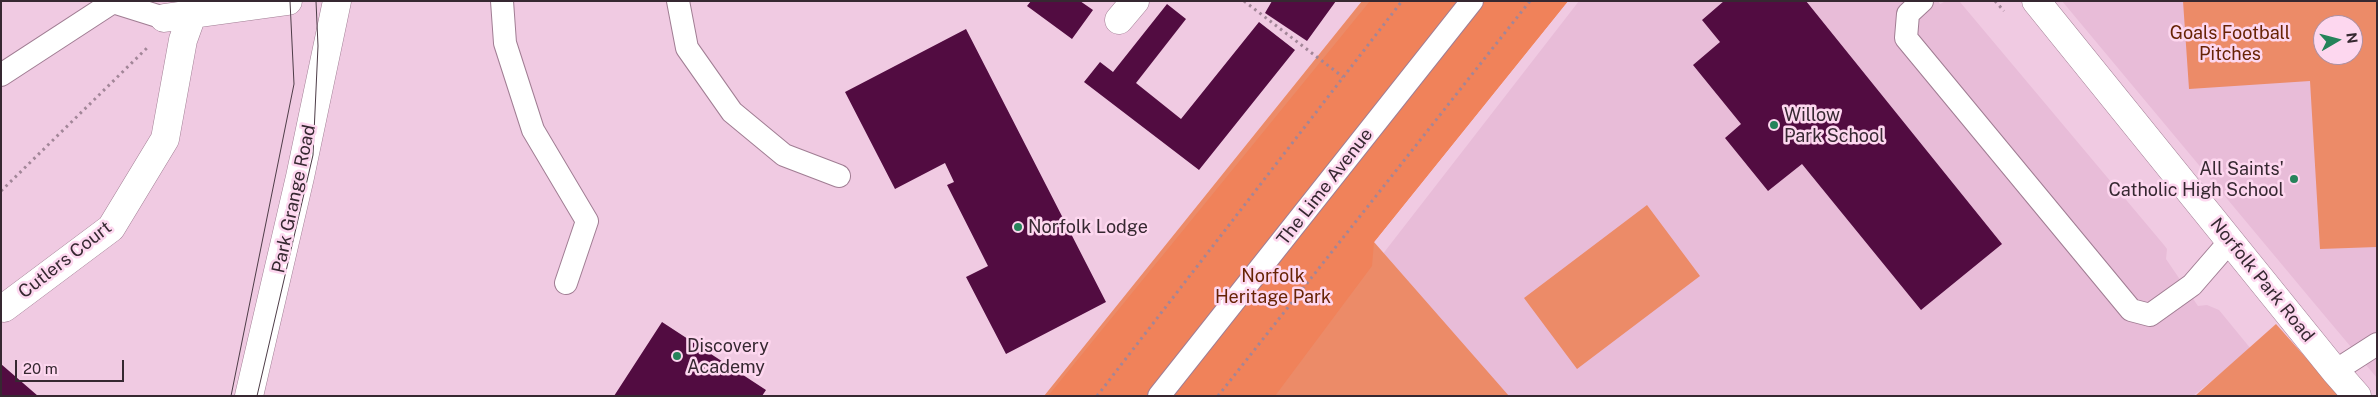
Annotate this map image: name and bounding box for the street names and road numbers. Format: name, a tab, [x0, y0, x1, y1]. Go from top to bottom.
street label: Park Grange Road	[268, 123, 320, 275]
street label: The Lime Avenue	[1273, 124, 1377, 250]
street label: Norfolk Park Road	[2205, 214, 2319, 346]
street label: Cutlers Court	[14, 217, 116, 303]

